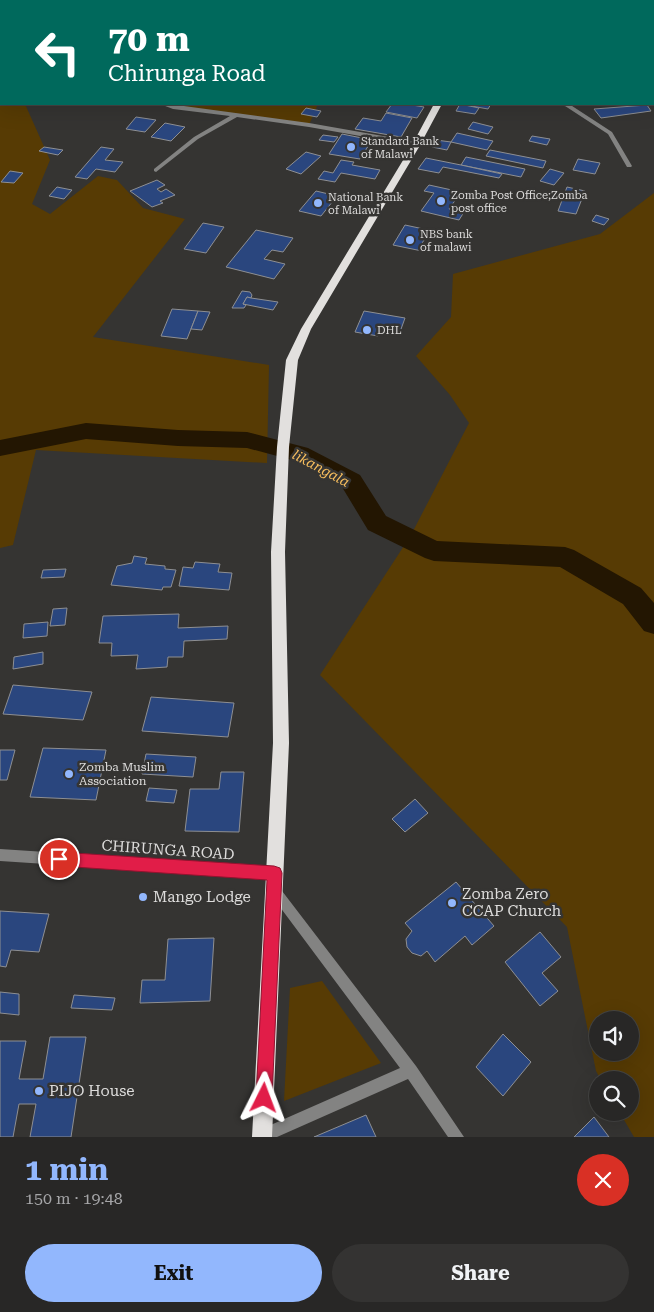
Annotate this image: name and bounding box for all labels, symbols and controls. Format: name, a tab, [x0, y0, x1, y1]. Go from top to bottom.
text: 70 m	[108, 19, 190, 60]
icon: left	[25, 20, 90, 85]
text: Chirunga Road	[108, 61, 266, 86]
place label: Standard Bank of Malawi	[361, 135, 439, 161]
marker: Standard Bank of Malawi	[345, 141, 357, 153]
place label: Zomba Post Office;Zomba post office	[451, 189, 588, 215]
place label: National Bank of Malawi	[328, 191, 403, 217]
marker: Zomba Post Office;Zomba post office	[435, 195, 447, 207]
marker: National Bank of Malawi	[312, 197, 324, 209]
place label: NBS bank of malawi	[420, 228, 473, 254]
marker: NBS bank of malawi	[404, 234, 416, 246]
marker: DHL	[361, 324, 373, 336]
place label: DHL	[377, 324, 402, 337]
water label: likangala	[290, 446, 352, 490]
place label: Zomba Muslim Association	[79, 760, 165, 788]
marker: Zomba Muslim Association	[63, 768, 75, 780]
street label: CHIRUNGA ROAD	[101, 836, 235, 864]
pin	[38, 838, 80, 880]
icon: arrive	[45, 845, 73, 873]
place label: Zomba Zero CCAP Church	[462, 885, 562, 920]
place label: Mango Lodge	[153, 888, 251, 906]
marker: Mango Lodge	[137, 891, 149, 903]
marker: Zomba Zero CCAP Church	[446, 897, 458, 909]
map controls	[589, 1011, 639, 1121]
button: sound	[589, 1011, 639, 1061]
position arrow	[237, 1071, 289, 1123]
button: search	[589, 1071, 639, 1121]
place label: PIJO House	[49, 1082, 134, 1100]
marker: PIJO House	[33, 1085, 45, 1097]
text: 1 min	[25, 1152, 108, 1187]
button: close	[577, 1154, 629, 1206]
text: 150 m · 19:48	[25, 1189, 123, 1208]
button: Exit	[25, 1244, 322, 1302]
button: Share	[332, 1244, 629, 1302]

